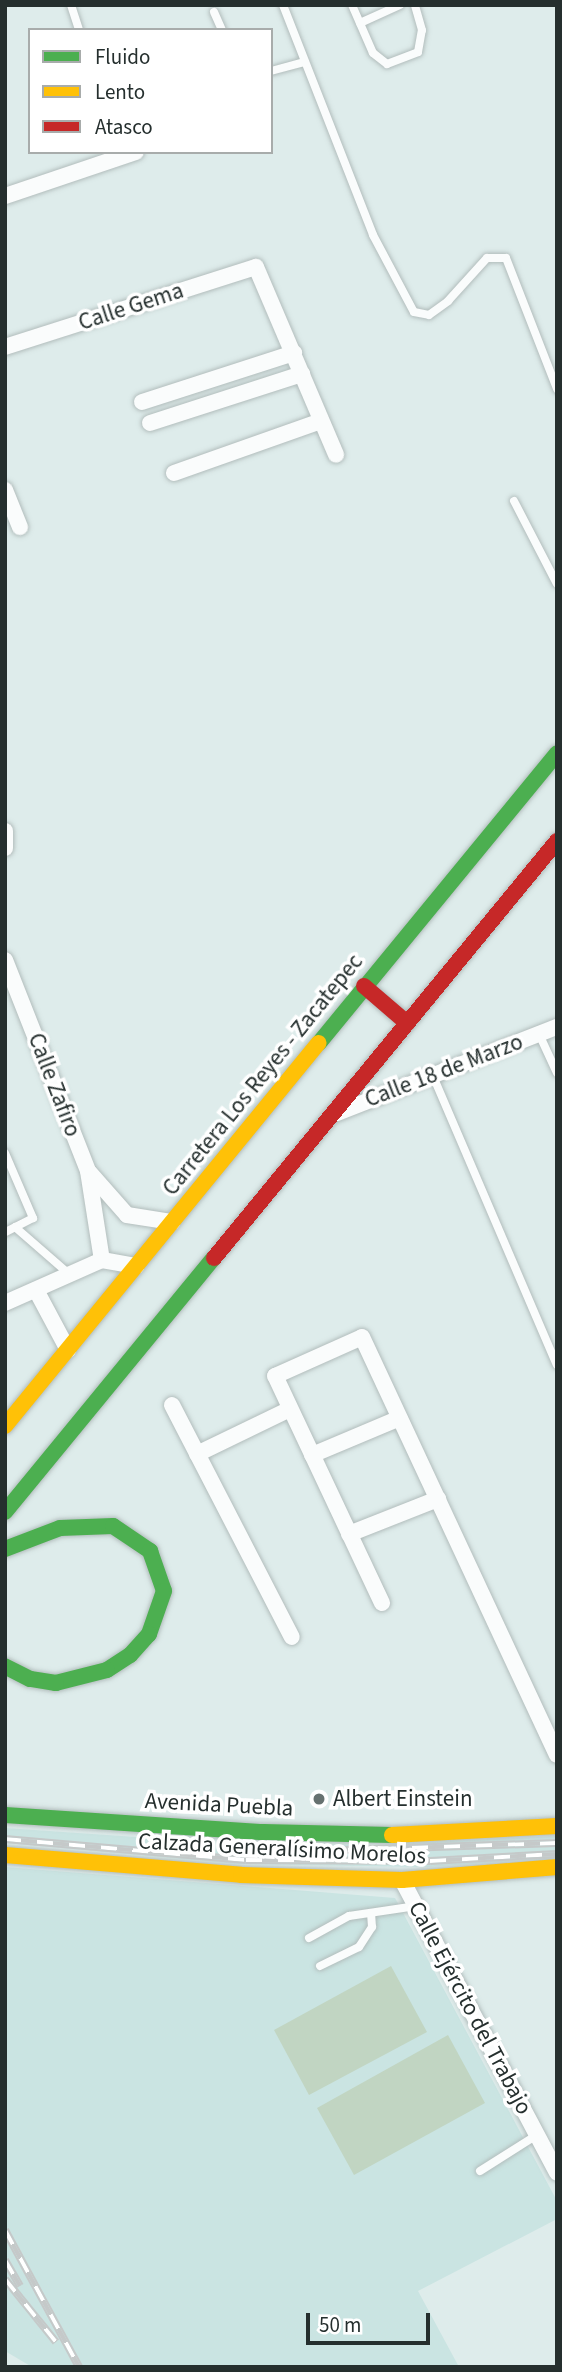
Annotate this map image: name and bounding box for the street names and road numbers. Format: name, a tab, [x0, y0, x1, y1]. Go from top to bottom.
street label: Calle Gema	[75, 277, 187, 337]
street label: Carretera Los Reyes - Zacatepec	[157, 949, 369, 1201]
street label: Calle 18 de Marzo	[361, 1028, 527, 1114]
street label: Calle Zafiro	[22, 1029, 86, 1141]
street label: Avenida Puebla	[144, 1787, 294, 1823]
street label: Calzada Generalísimo Morelos	[137, 1828, 427, 1870]
street label: Calle Ejército del Trabajo	[402, 1897, 538, 2119]

